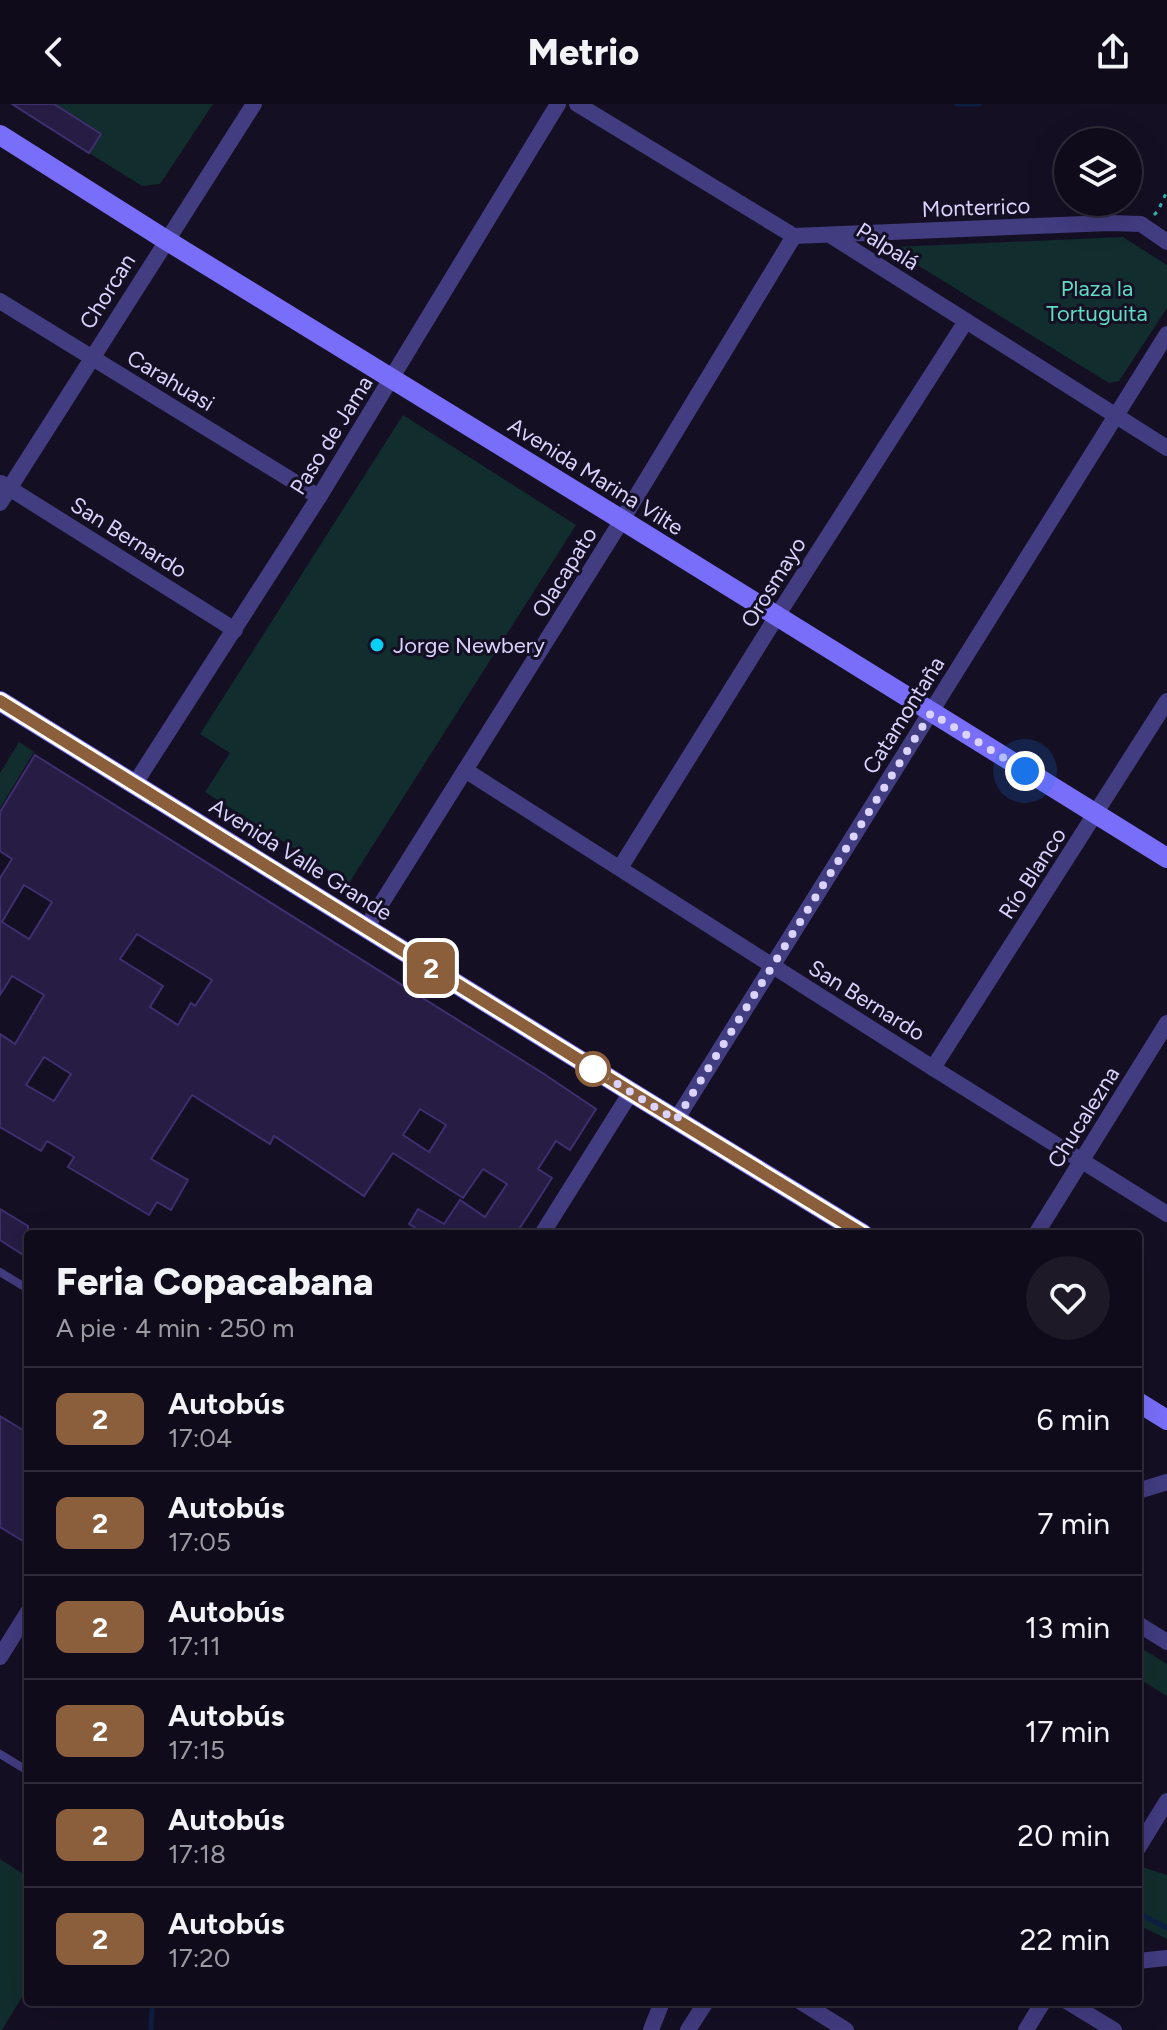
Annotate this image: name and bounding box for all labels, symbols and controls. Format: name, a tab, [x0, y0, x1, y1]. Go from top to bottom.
icon: back	[32, 30, 76, 74]
icon: share	[1091, 30, 1135, 74]
text: Metrio	[528, 31, 639, 74]
map controls	[1054, 128, 1142, 216]
button: layers	[1054, 128, 1142, 216]
street label: Monterrico	[921, 192, 1031, 223]
street label: Palpalá	[851, 217, 924, 276]
street label: Chorcan	[74, 249, 141, 334]
park label: Plaza la Tortuguita	[1046, 275, 1148, 327]
street label: Carahuasi	[122, 344, 219, 417]
street label: Paso de Jama	[284, 371, 379, 500]
street label: Avenida Marina Vilte	[503, 412, 688, 541]
street label: San Bernardo	[66, 491, 192, 584]
street label: Olacapato	[526, 522, 603, 622]
street label: Orosmayo	[735, 532, 812, 632]
place label: Jorge Newbery	[393, 632, 545, 659]
marker: Jorge Newbery	[368, 636, 386, 654]
street label: Catamontaña	[857, 652, 950, 779]
your location	[1005, 751, 1045, 791]
street label: Avenida Valle Grande	[205, 792, 397, 927]
street label: Río Blanco	[993, 823, 1072, 924]
line badge: 2	[405, 942, 457, 994]
text: 2	[423, 951, 439, 985]
street label: San Bernardo	[804, 954, 930, 1047]
unlabelled marker	[576, 1052, 610, 1086]
street label: Chucalezna	[1042, 1061, 1125, 1173]
button: heart	[1026, 1256, 1110, 1340]
text: Feria Copacabana	[56, 1259, 373, 1305]
text: A pie · 4 min · 250 m	[56, 1312, 294, 1344]
text: Autobús	[168, 1385, 285, 1422]
text: 6 min	[1036, 1401, 1110, 1438]
text: 2	[92, 1402, 108, 1436]
text: 17:04	[168, 1422, 232, 1454]
text: Autobús	[168, 1489, 285, 1526]
text: 7 min	[1037, 1505, 1110, 1542]
text: 2	[92, 1506, 108, 1540]
text: 17:05	[168, 1526, 231, 1558]
text: Autobús	[168, 1593, 285, 1630]
text: 13 min	[1025, 1609, 1110, 1646]
text: 2	[92, 1610, 108, 1644]
text: 17:11	[168, 1630, 221, 1662]
text: Autobús	[168, 1697, 285, 1734]
text: 17 min	[1025, 1713, 1110, 1750]
text: 2	[92, 1714, 108, 1748]
text: 17:15	[168, 1734, 225, 1766]
text: Autobús	[168, 1801, 285, 1838]
text: 20 min	[1017, 1817, 1110, 1854]
text: 2	[92, 1818, 108, 1852]
text: 17:18	[168, 1838, 226, 1870]
text: Autobús	[168, 1905, 285, 1942]
text: 22 min	[1020, 1921, 1110, 1958]
text: 2	[92, 1922, 108, 1956]
text: 17:20	[168, 1942, 230, 1974]

